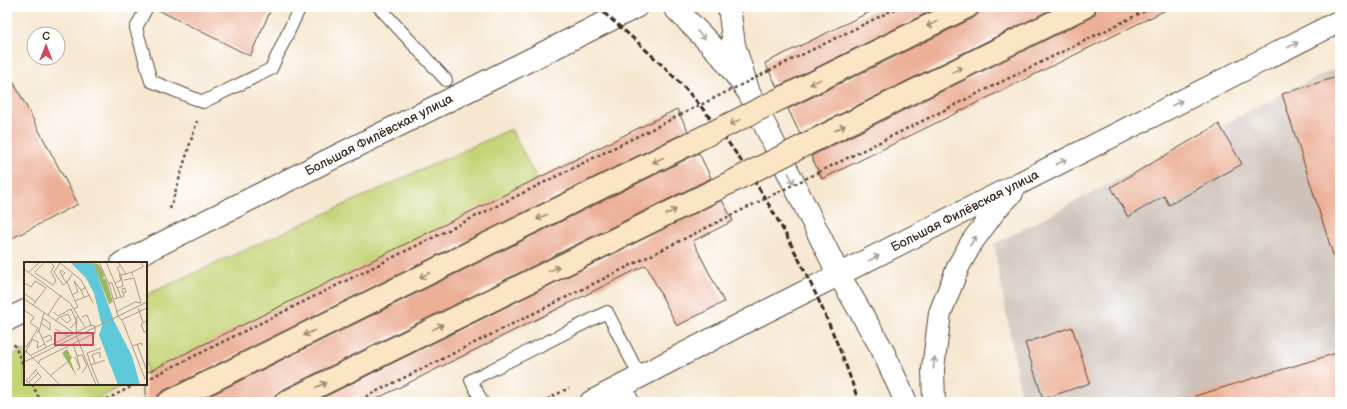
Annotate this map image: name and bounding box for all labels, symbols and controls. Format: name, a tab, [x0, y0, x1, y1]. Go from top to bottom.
one-way arrow	[926, 21, 938, 28]
north arrow	[26, 26, 66, 66]
text: С	[42, 30, 50, 43]
one-way arrow	[696, 30, 706, 40]
one-way arrow	[1287, 40, 1299, 48]
one-way arrow	[951, 66, 963, 73]
one-way arrow	[810, 79, 822, 86]
street label: Большая Филёвская улица	[302, 90, 456, 179]
one-way arrow	[1171, 99, 1183, 107]
one-way arrow	[729, 119, 741, 126]
one-way arrow	[834, 124, 846, 131]
one-way arrow	[653, 157, 665, 164]
one-way arrow	[1055, 158, 1067, 165]
street label: Большая Филёвская улица	[888, 166, 1042, 255]
one-way arrow	[788, 172, 795, 184]
one-way arrow	[664, 208, 676, 215]
one-way arrow	[536, 214, 548, 221]
one-way arrow	[969, 235, 977, 246]
one-way arrow	[868, 253, 880, 261]
inset map	[24, 262, 147, 385]
one-way arrow	[548, 265, 560, 273]
one-way arrow	[420, 272, 432, 279]
one-way arrow	[431, 323, 443, 330]
one-way arrow	[303, 330, 315, 337]
one-way arrow	[931, 357, 938, 370]
one-way arrow	[315, 381, 327, 388]

